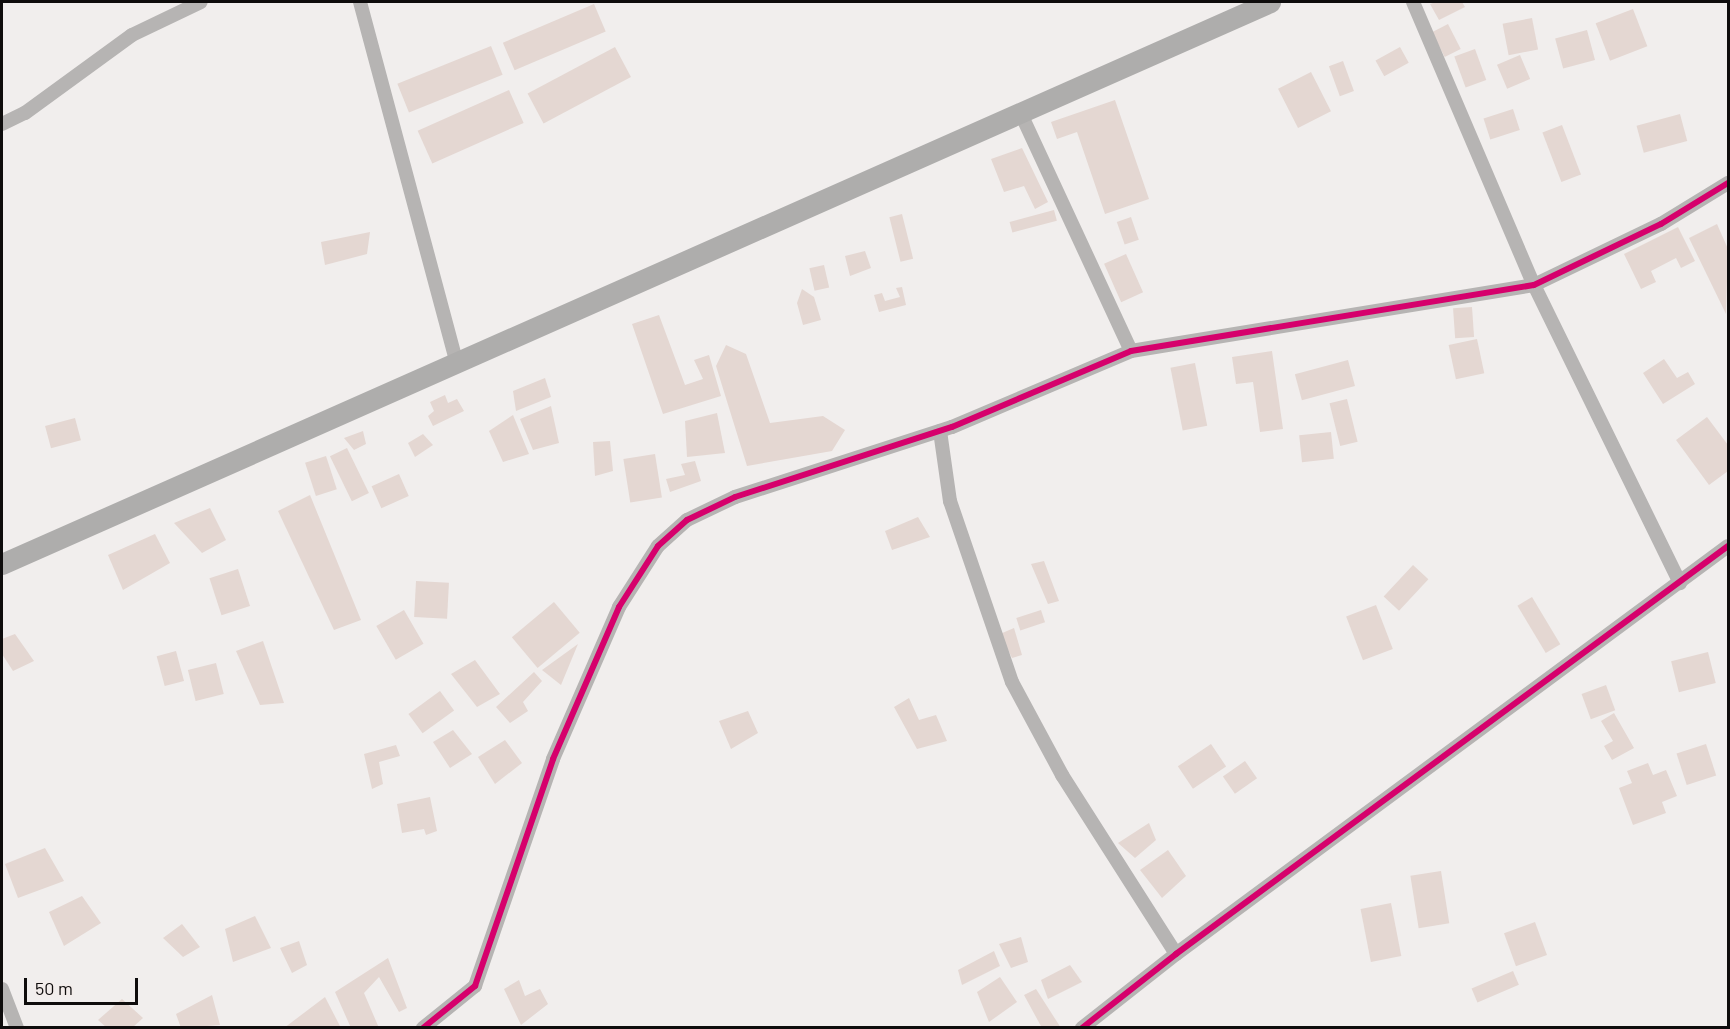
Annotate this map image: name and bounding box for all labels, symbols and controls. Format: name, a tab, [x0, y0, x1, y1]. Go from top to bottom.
scale bar	[27, 966, 141, 1004]
text: 50 m	[35, 977, 73, 999]

